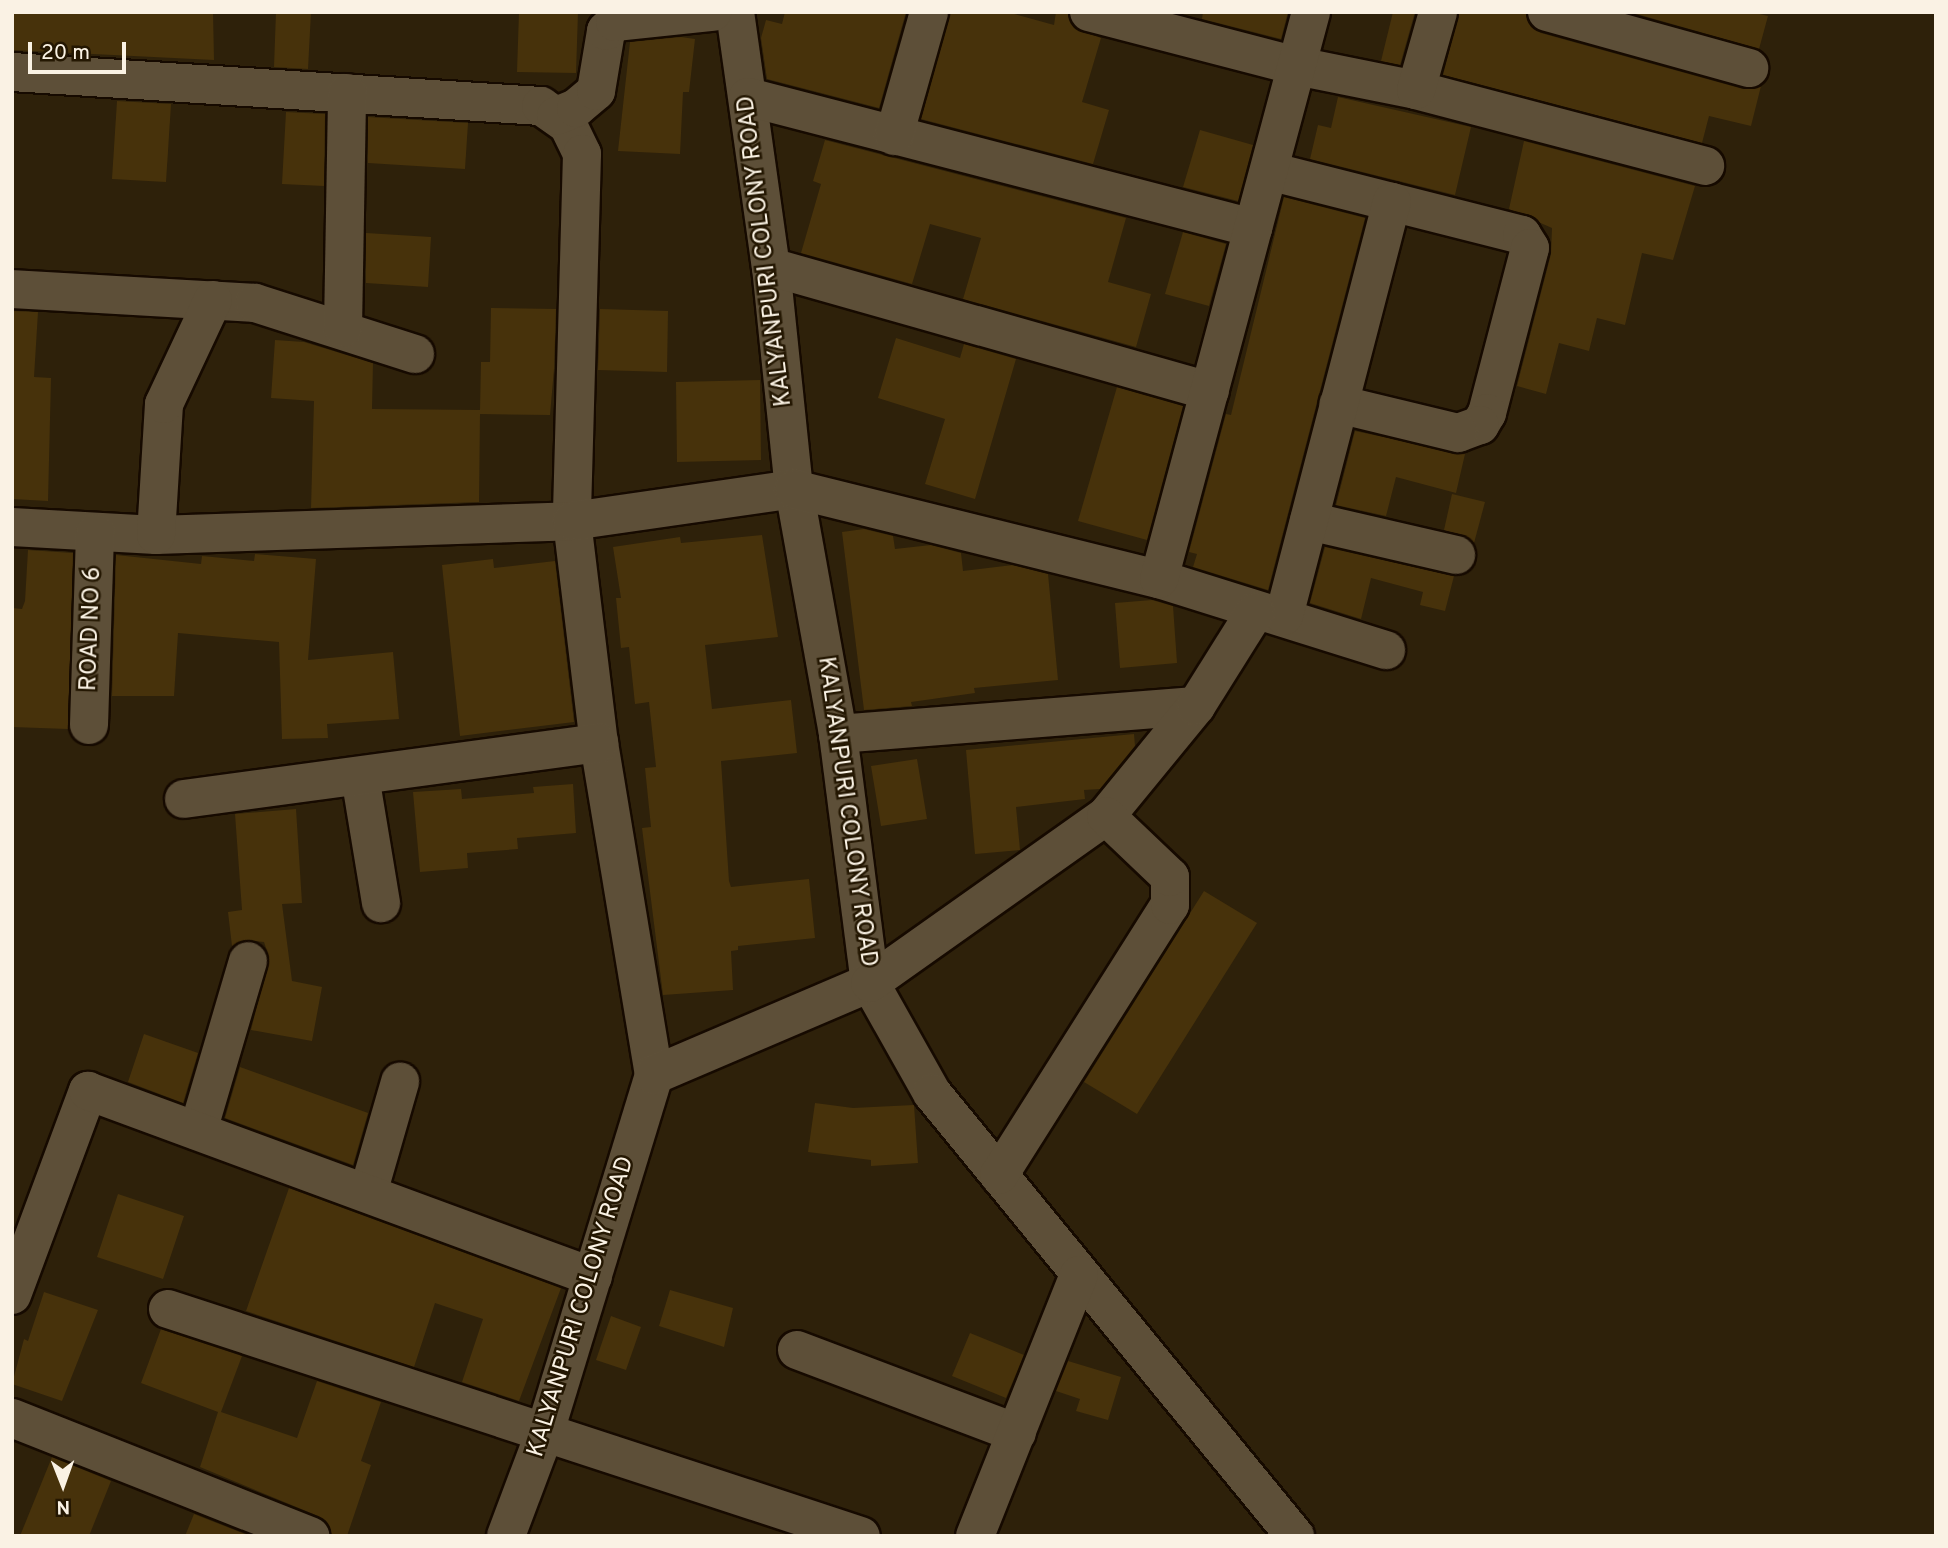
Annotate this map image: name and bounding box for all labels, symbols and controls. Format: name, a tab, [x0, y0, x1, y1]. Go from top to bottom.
scale bar	[32, 28, 130, 72]
text: 20 m	[41, 40, 90, 67]
street label: KALYANPURI COLONY ROAD	[733, 93, 799, 409]
street label: ROAD NO 6	[75, 566, 109, 692]
street label: KALYANPURI COLONY ROAD	[810, 655, 882, 969]
street label: KALYANPURI COLONY ROAD	[522, 1153, 642, 1461]
north arrow	[28, 1450, 98, 1520]
text: N	[56, 1494, 70, 1518]

